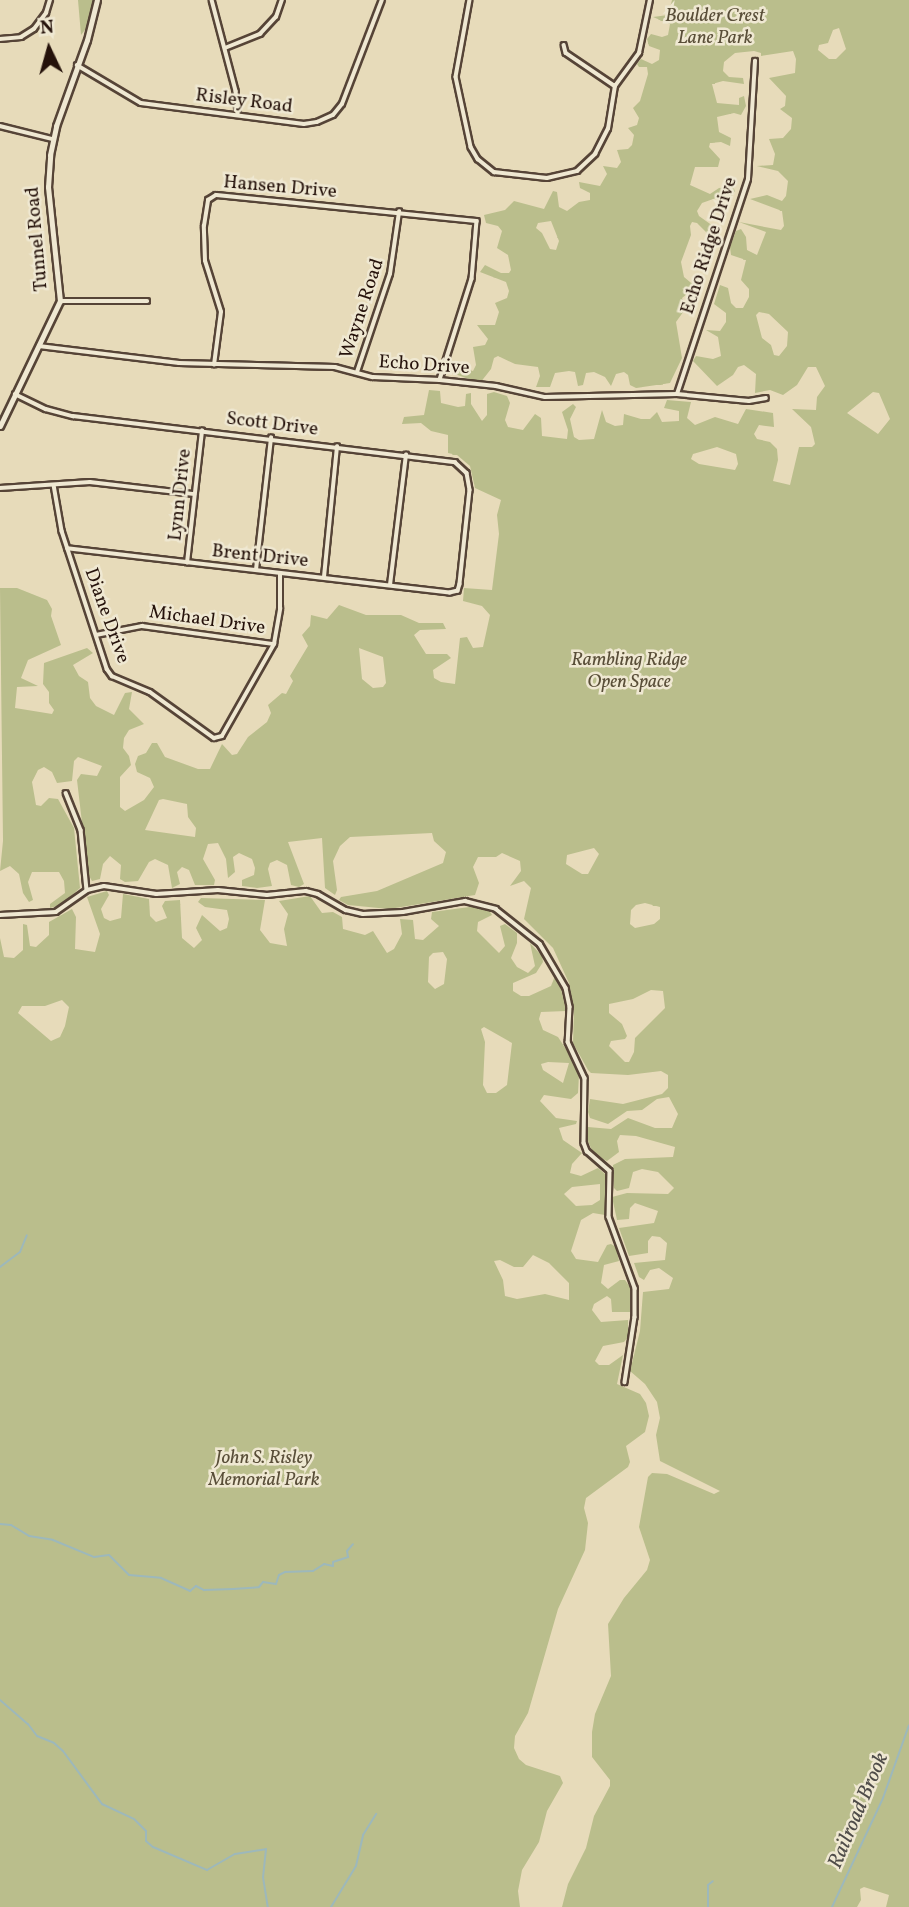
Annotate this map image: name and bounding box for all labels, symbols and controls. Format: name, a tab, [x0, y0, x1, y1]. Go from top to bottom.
park label: Boulder Crest Lane Park	[665, 6, 765, 50]
north arrow	[14, 14, 84, 84]
text: N	[39, 15, 55, 42]
street label: Risley Road	[194, 85, 294, 119]
street label: Hansen Drive	[222, 172, 338, 204]
street label: Echo Ridge Drive	[677, 174, 743, 318]
street label: Tunnel Road	[22, 186, 54, 292]
street label: Wayne Road	[336, 256, 390, 362]
street label: Echo Drive	[378, 351, 470, 381]
street label: Scott Drive	[225, 408, 319, 442]
street label: Lynn Drive	[165, 448, 197, 542]
street label: Brent Drive	[211, 541, 309, 573]
street label: Diane Drive	[78, 565, 134, 667]
street label: Michael Drive	[147, 602, 267, 640]
park label: Rambling Ridge Open Space	[571, 650, 687, 694]
park label: John S. Risley Memorial Park	[208, 1448, 320, 1492]
water label: Railroad Brook	[823, 1749, 895, 1873]

